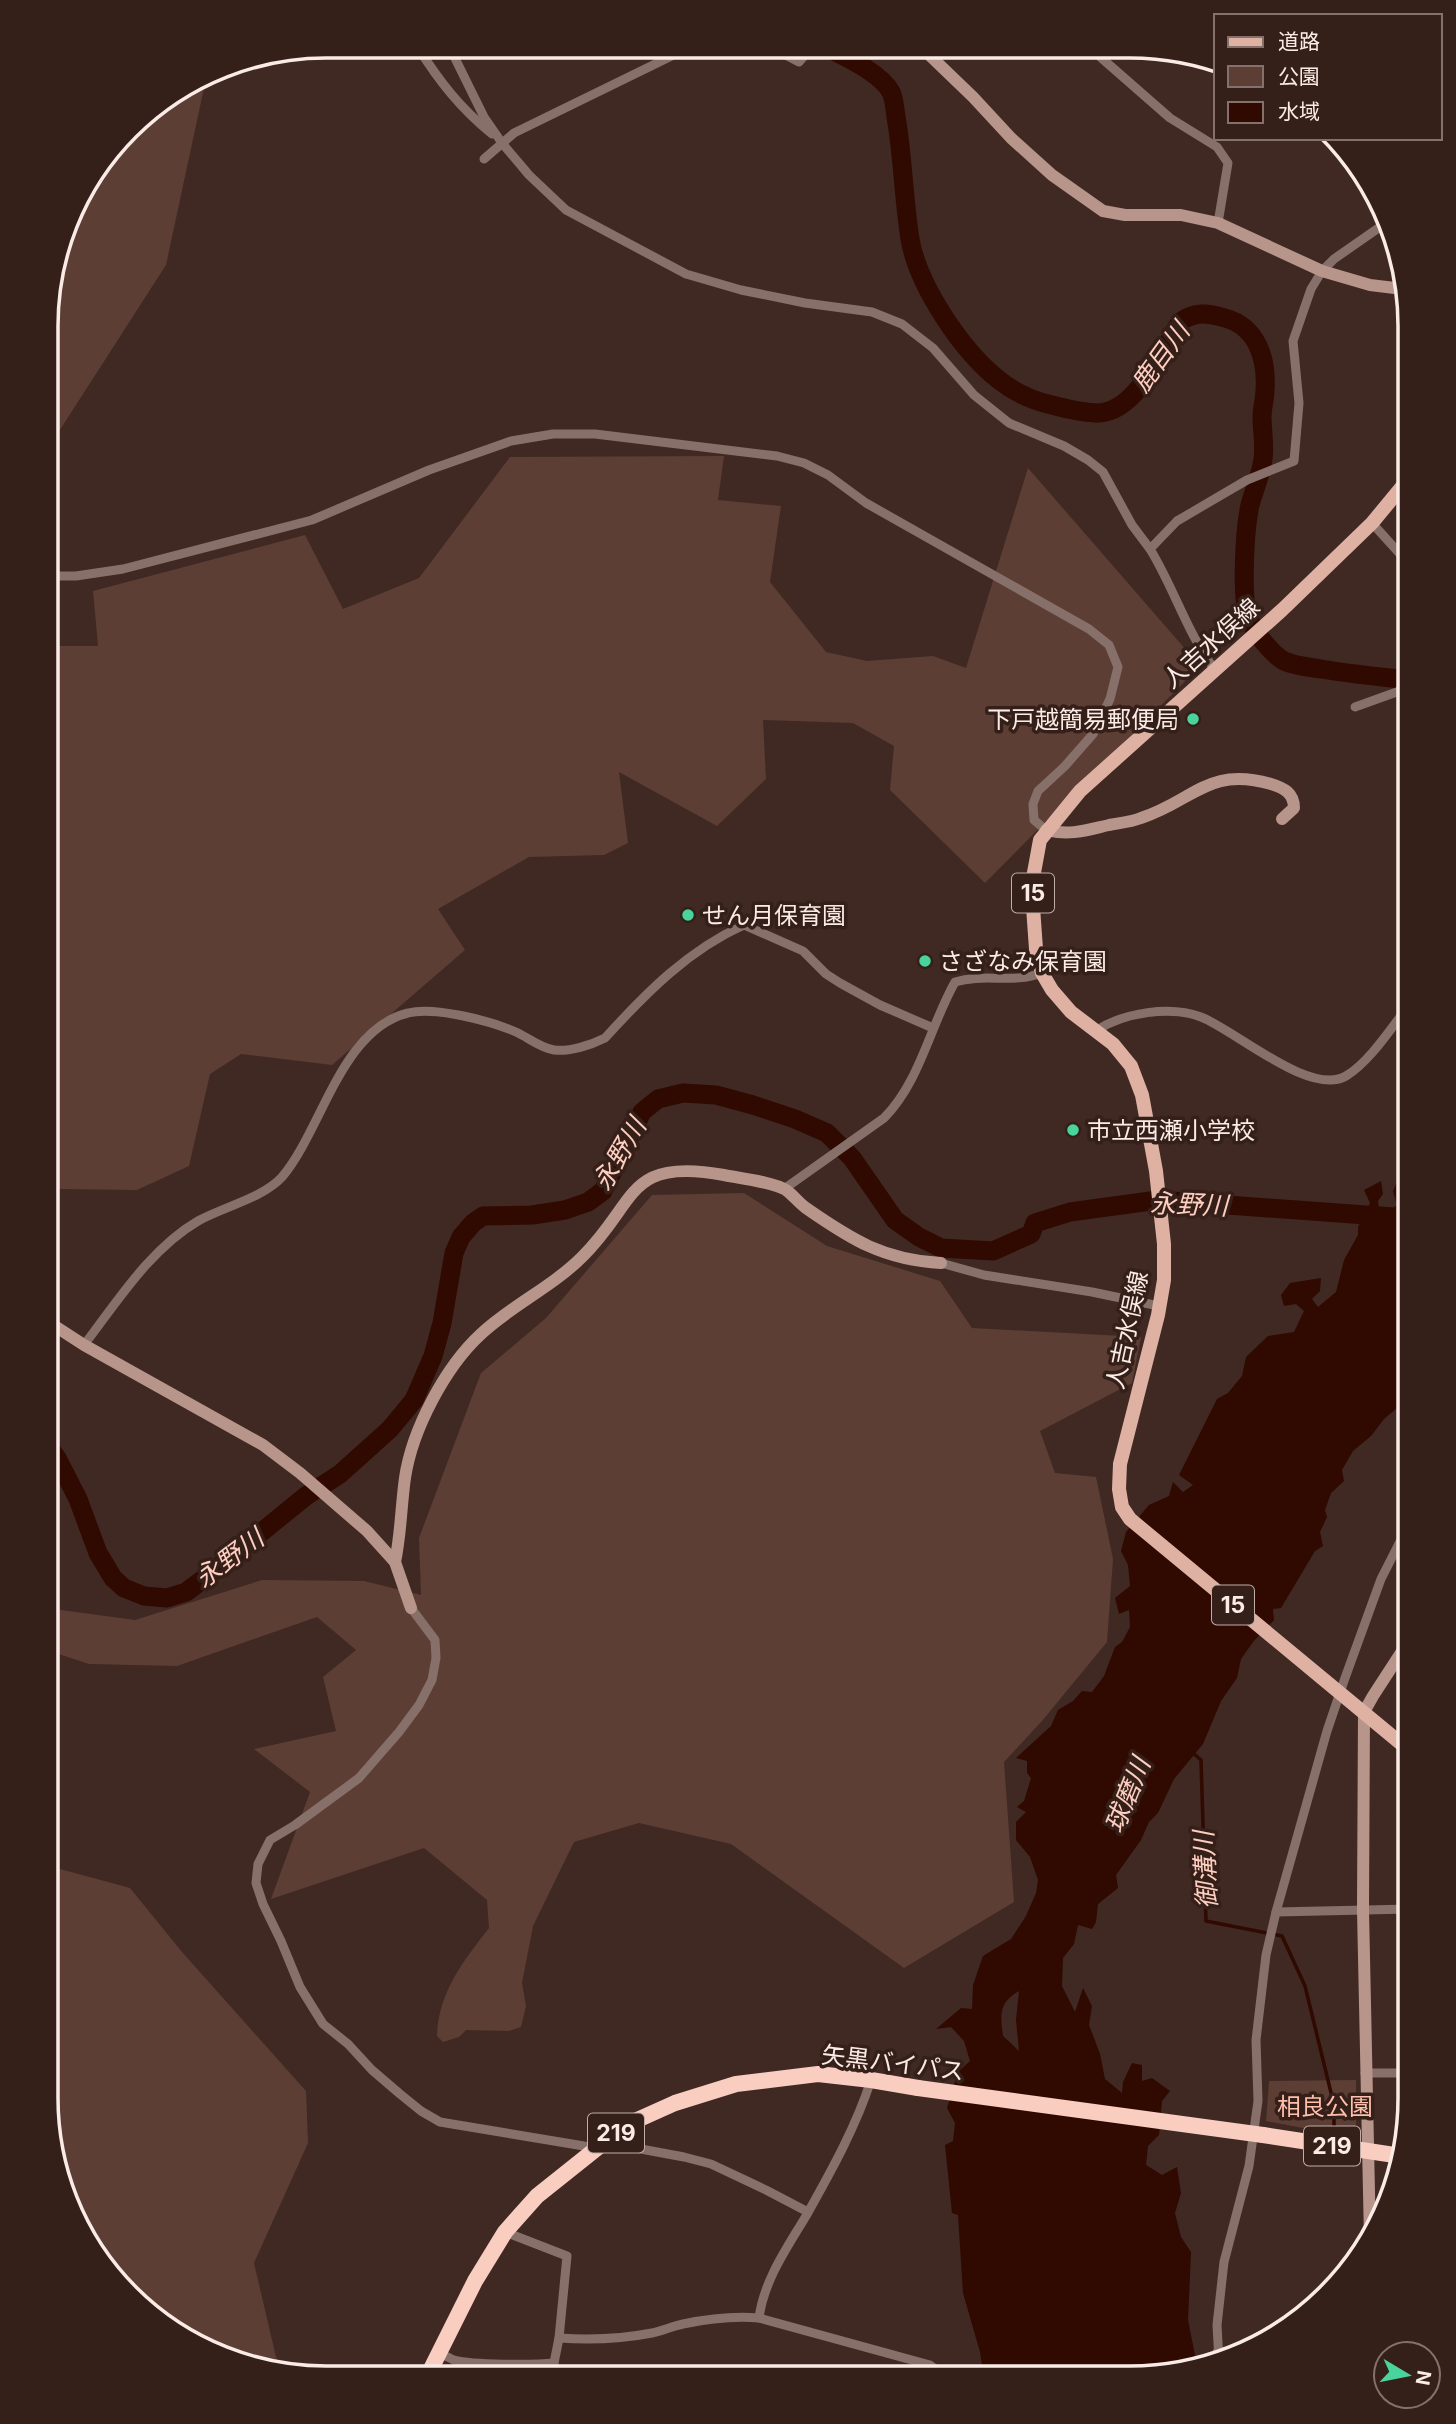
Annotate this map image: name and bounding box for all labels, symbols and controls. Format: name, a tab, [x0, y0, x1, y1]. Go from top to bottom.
legend	[1214, 14, 1442, 140]
text: 道路	[1278, 29, 1320, 54]
text: 公園	[1278, 64, 1320, 89]
text: 水域	[1278, 99, 1320, 124]
water label: 鹿目川	[1125, 314, 1197, 398]
street label: 人吉水俣線	[1157, 592, 1265, 694]
place label: 下戸越簡易郵便局	[987, 705, 1179, 734]
marker: 下戸越簡易郵便局	[1185, 711, 1201, 727]
road number: 15	[1012, 874, 1054, 912]
place label: せん月保育園	[702, 901, 846, 930]
marker: せん月保育園	[680, 907, 696, 923]
place label: さざなみ保育園	[939, 947, 1107, 976]
marker: さざなみ保育園	[917, 953, 933, 969]
water label: 永野川	[586, 1110, 653, 1196]
place label: 市立西瀬小学校	[1087, 1116, 1255, 1145]
marker: 市立西瀬小学校	[1065, 1122, 1081, 1138]
water label: 永野川	[1149, 1187, 1232, 1221]
street label: 人吉水俣線	[1100, 1268, 1154, 1392]
water label: 永野川	[189, 1520, 272, 1594]
road number: 15	[1212, 1586, 1254, 1624]
water label: 球磨川	[1098, 1750, 1157, 1837]
water label: 御溝川	[1187, 1827, 1223, 1910]
street label: 矢黒バイパス	[820, 2040, 966, 2086]
park label: 相良公園	[1277, 2092, 1373, 2121]
road number: 219	[588, 2114, 644, 2152]
road number: 219	[1304, 2126, 1360, 2166]
north arrow	[1372, 2340, 1442, 2410]
text: N	[1411, 2369, 1436, 2387]

